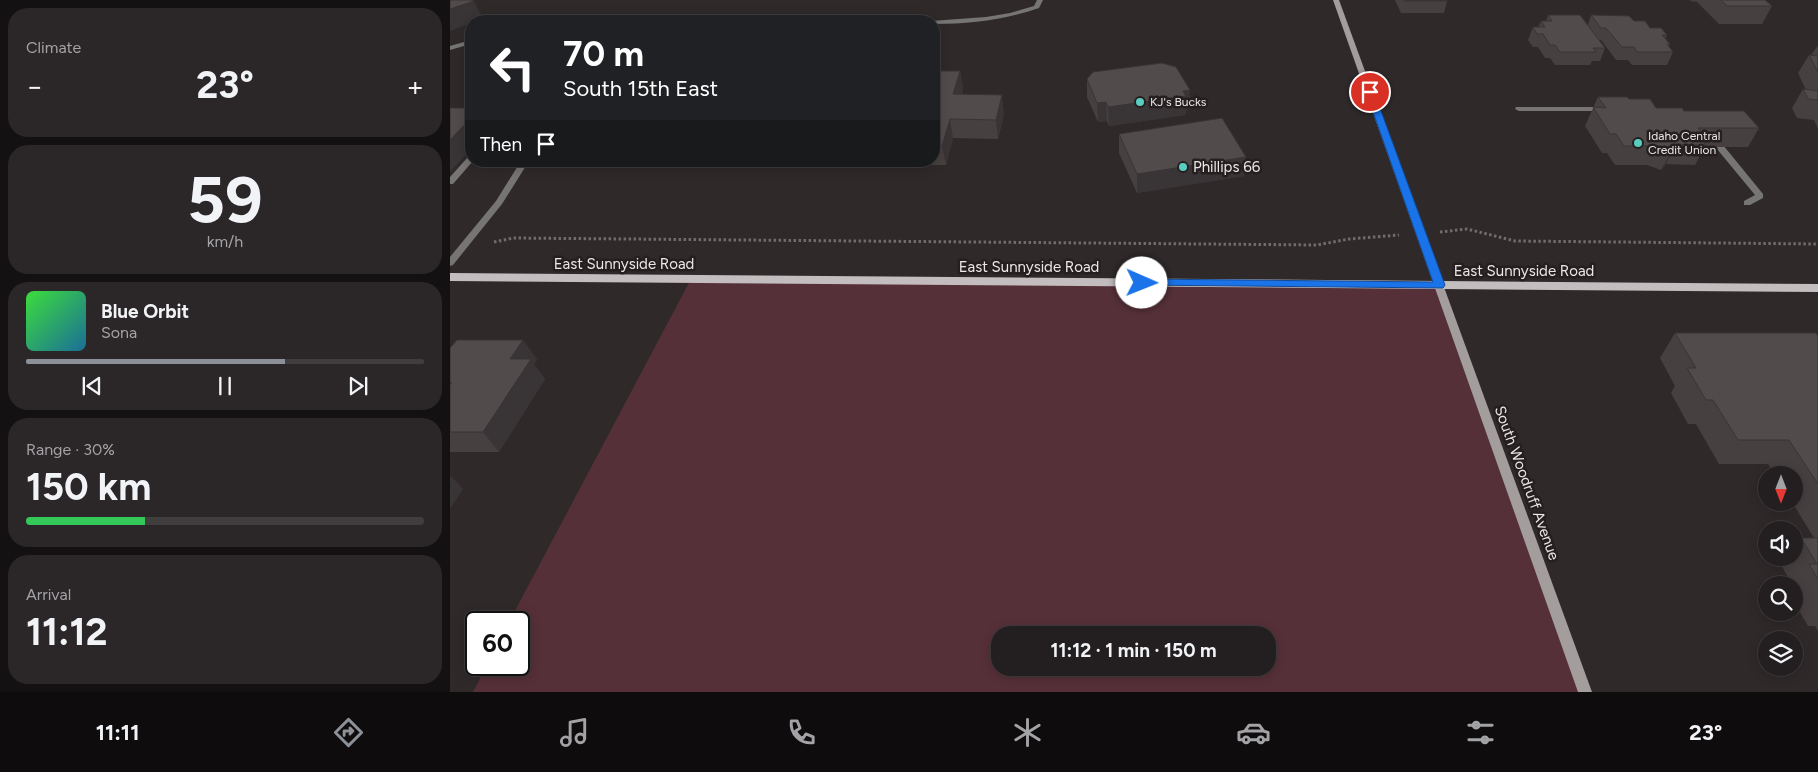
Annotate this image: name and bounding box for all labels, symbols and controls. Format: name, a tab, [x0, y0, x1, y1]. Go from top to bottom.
text: 70 m	[563, 33, 644, 75]
icon: left	[480, 35, 545, 100]
text: Climate	[26, 38, 81, 57]
text: 23°	[196, 62, 254, 108]
text: −	[26, 69, 43, 103]
text: +	[407, 69, 424, 103]
pin	[1349, 71, 1391, 113]
text: South 15th East	[563, 75, 718, 102]
icon: arrive	[1356, 78, 1384, 106]
place label: KJ's Bucks	[1150, 95, 1207, 109]
marker: KJ's Bucks	[1134, 96, 1146, 108]
place label: Idaho Central Credit Union	[1648, 129, 1720, 157]
icon: arrive	[532, 130, 560, 158]
text: Then	[480, 133, 522, 156]
marker: Idaho Central Credit Union	[1632, 137, 1644, 149]
place label: Phillips 66	[1193, 158, 1261, 176]
text: 59	[187, 160, 263, 238]
marker: Phillips 66	[1177, 161, 1189, 173]
text: km/h	[207, 232, 243, 251]
street label: East Sunnyside Road	[554, 255, 694, 273]
position arrow	[1115, 256, 1167, 308]
street label: East Sunnyside Road	[959, 258, 1099, 276]
street label: East Sunnyside Road	[1454, 262, 1594, 280]
text: Blue Orbit	[101, 300, 189, 323]
text: Sona	[101, 323, 137, 342]
icon: previous	[78, 372, 106, 400]
icon: pause	[211, 372, 239, 400]
icon: next	[344, 372, 372, 400]
street label: South Woodruff Avenue	[1491, 403, 1563, 563]
text: Range · 30%	[26, 440, 115, 459]
text: 150 km	[26, 464, 151, 510]
north arrow	[1758, 466, 1802, 511]
map controls	[1758, 466, 1803, 676]
button: sound	[1758, 521, 1803, 566]
button: search	[1758, 576, 1803, 621]
text: Arrival	[26, 585, 71, 604]
text: 11:12	[26, 609, 108, 655]
speed limit sign: 60	[465, 611, 530, 676]
button: layers	[1758, 631, 1803, 676]
text: 11:12 · 1 min · 150 m	[1050, 639, 1217, 662]
icon: directions	[331, 715, 366, 750]
icon: music	[557, 715, 592, 750]
icon: phone	[784, 715, 819, 750]
icon: climate	[1010, 715, 1045, 750]
icon: car	[1236, 715, 1271, 750]
icon: filters	[1463, 715, 1498, 750]
text: 11:11	[96, 719, 139, 746]
text: 23°	[1689, 719, 1722, 746]

